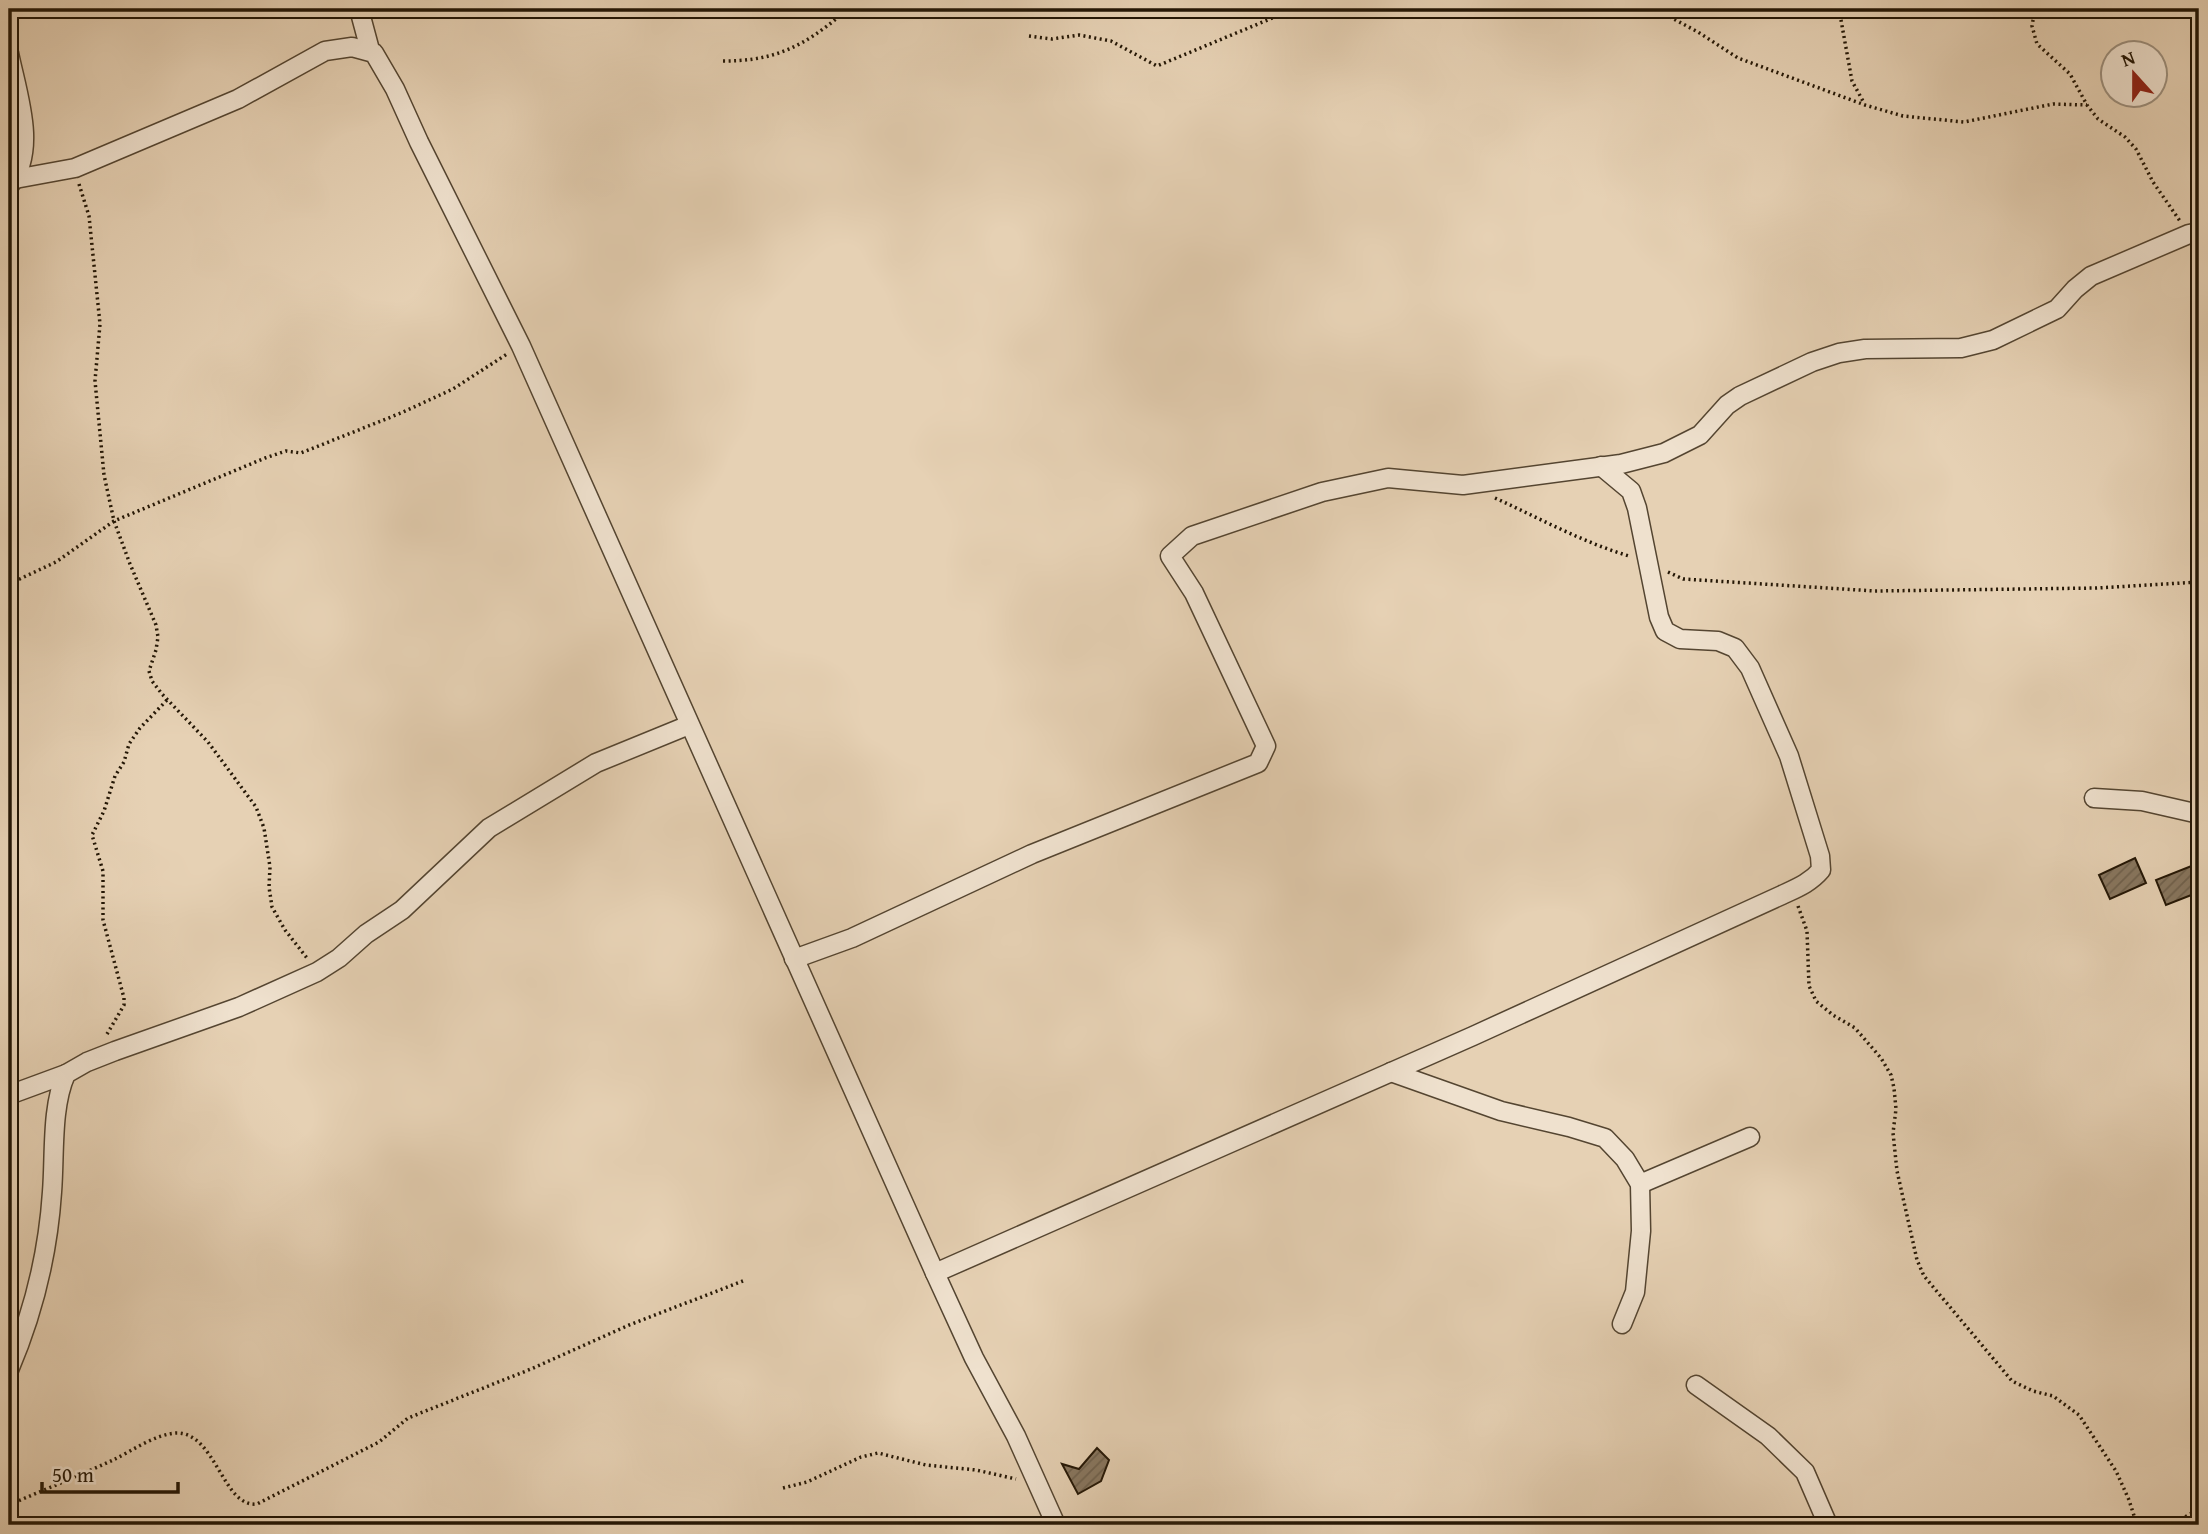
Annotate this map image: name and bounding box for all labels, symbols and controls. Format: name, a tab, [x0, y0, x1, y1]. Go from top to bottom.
north arrow	[2100, 38, 2170, 108]
text: N	[2117, 43, 2139, 73]
scale bar	[42, 1450, 178, 1494]
text: 50 m	[52, 1459, 94, 1490]

